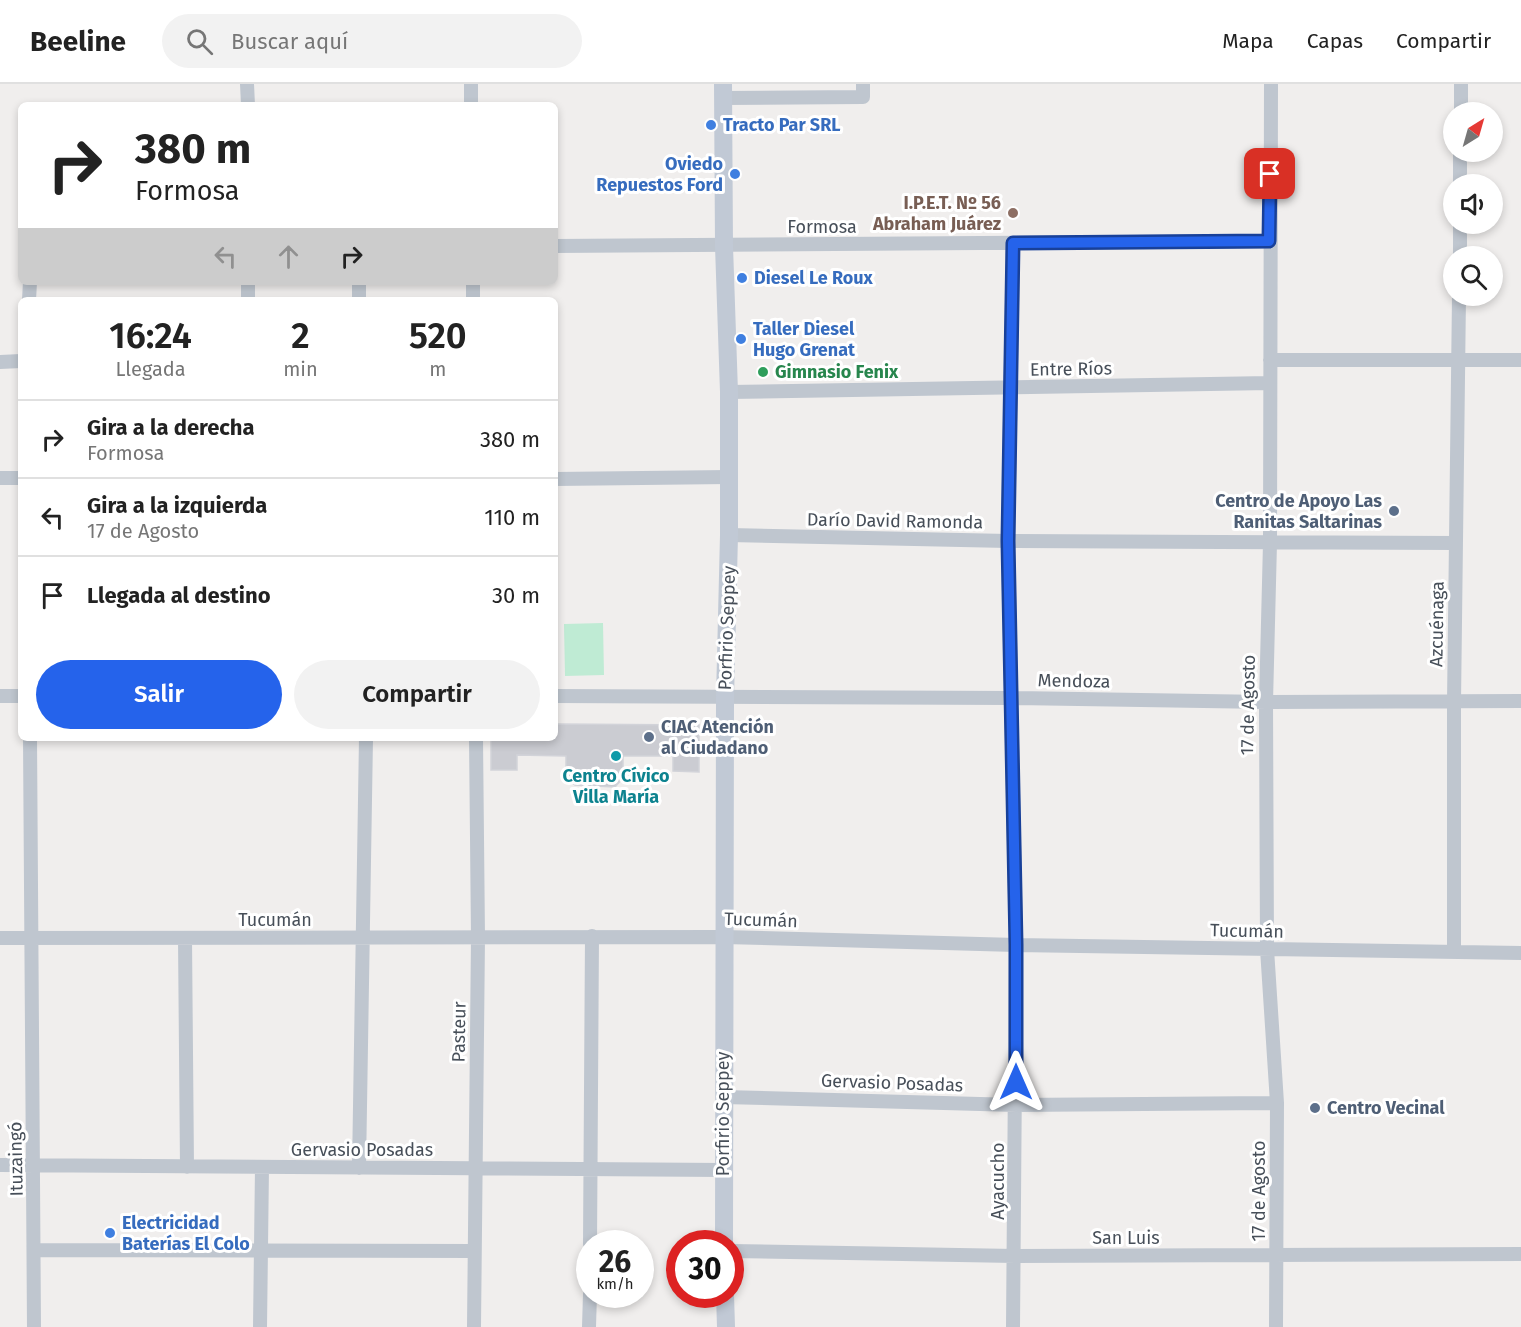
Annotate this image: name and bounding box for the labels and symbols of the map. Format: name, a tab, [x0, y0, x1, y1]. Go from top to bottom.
north arrow	[1443, 102, 1503, 162]
place label: Tracto Par SRL	[723, 114, 841, 136]
marker: Tracto Par SRL	[704, 118, 718, 132]
pin	[1244, 148, 1295, 199]
place label: Oviedo Repuestos Ford	[596, 153, 723, 196]
marker: Oviedo Repuestos Ford	[728, 167, 742, 181]
place label: I.P.E.T. Nº 56 Abraham Juárez	[872, 192, 1001, 235]
marker: I.P.E.T. Nº 56 Abraham Juárez	[1006, 206, 1020, 220]
street label: Formosa	[787, 216, 857, 238]
place label: Diesel Le Roux	[754, 267, 874, 289]
marker: Diesel Le Roux	[735, 271, 749, 285]
place label: Taller Diesel Hugo Grenat	[753, 318, 856, 361]
marker: Taller Diesel Hugo Grenat	[734, 332, 748, 346]
street label: Entre Ríos	[1030, 357, 1112, 381]
place label: Gimnasio Fenix	[775, 361, 899, 383]
marker: Gimnasio Fenix	[756, 365, 770, 379]
place label: Centro de Apoyo Las Ranitas Saltarinas	[1215, 490, 1382, 533]
marker: Centro de Apoyo Las Ranitas Saltarinas	[1387, 504, 1401, 518]
street label: Darío David Ramonda	[807, 508, 983, 534]
street label: Porfirio Seppey	[714, 565, 740, 691]
street label: Azcuénaga	[1425, 581, 1449, 667]
street label: 17 de Agosto	[1236, 654, 1260, 756]
street label: Mendoza	[1037, 669, 1111, 693]
place label: CIAC Atención al Ciudadano	[661, 716, 774, 759]
marker: CIAC Atención al Ciudadano	[642, 730, 656, 744]
marker: Centro Cívico Villa María	[609, 749, 623, 763]
place label: Centro Cívico Villa María	[562, 765, 670, 808]
street label: Tucumán	[724, 908, 798, 932]
street label: Tucumán	[238, 909, 312, 931]
street label: Tucumán	[1210, 919, 1284, 943]
street label: Pasteur	[447, 1001, 471, 1063]
position arrow	[984, 1050, 1048, 1114]
street label: Porfirio Seppey	[712, 1052, 734, 1176]
street label: Gervasio Posadas	[821, 1070, 963, 1096]
place label: Centro Vecinal	[1327, 1097, 1445, 1119]
marker: Centro Vecinal	[1308, 1101, 1322, 1115]
street label: Ituzaingó	[4, 1121, 28, 1197]
street label: Gervasio Posadas	[291, 1139, 433, 1161]
street label: 17 de Agosto	[1248, 1141, 1270, 1241]
street label: Ayacucho	[987, 1142, 1009, 1220]
place label: Electricidad Baterías El Colo	[122, 1212, 250, 1255]
marker: Electricidad Baterías El Colo	[103, 1226, 117, 1240]
street label: San Luis	[1092, 1227, 1160, 1249]
speed limit sign: 30	[666, 1230, 744, 1308]

